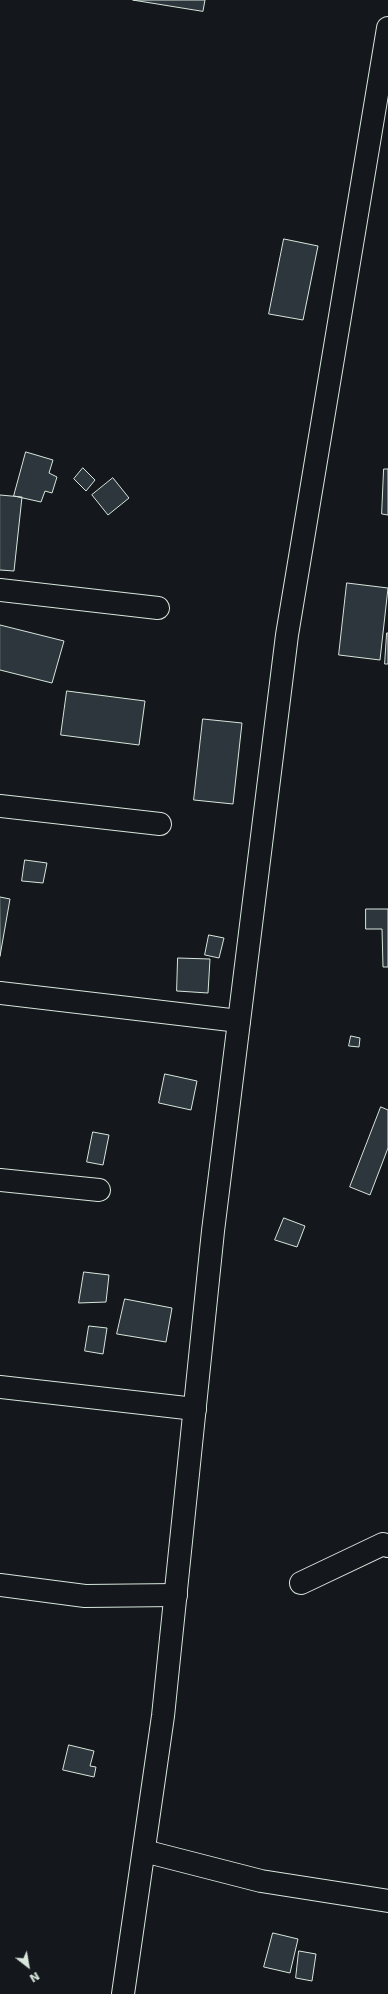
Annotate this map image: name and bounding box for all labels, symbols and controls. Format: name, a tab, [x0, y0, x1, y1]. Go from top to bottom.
north arrow	[8, 1946, 48, 1986]
text: N	[27, 1969, 42, 1985]

